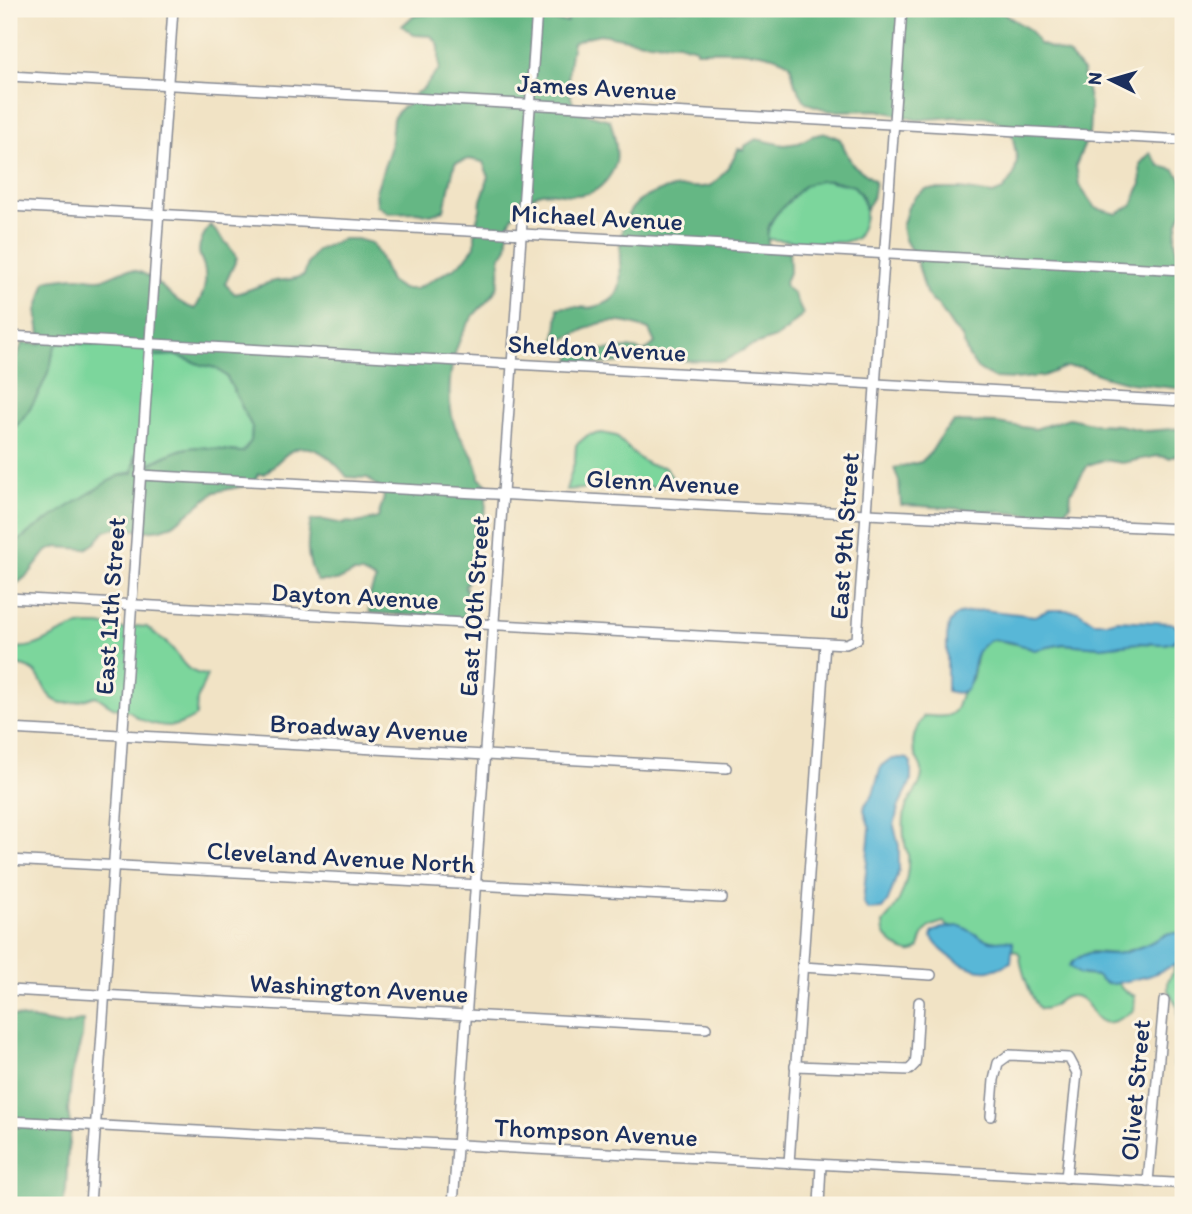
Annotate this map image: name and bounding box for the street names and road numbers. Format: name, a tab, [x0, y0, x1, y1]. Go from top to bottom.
street label: James Avenue	[516, 67, 678, 107]
street label: Michael Avenue	[510, 197, 684, 237]
street label: Sheldon Avenue	[507, 327, 687, 369]
street label: East 9th Street	[822, 451, 866, 621]
street label: Glenn Avenue	[586, 462, 740, 502]
street label: East 10th Street	[452, 514, 496, 698]
street label: East 11th Street	[88, 516, 132, 696]
street label: Dayton Avenue	[270, 576, 440, 616]
street label: Broadway Avenue	[269, 707, 469, 749]
street label: Cleveland Avenue North	[206, 834, 476, 880]
street label: Washington Avenue	[249, 966, 469, 1010]
street label: Olivet Street	[1113, 1018, 1157, 1162]
street label: Thompson Avenue	[493, 1111, 699, 1153]

